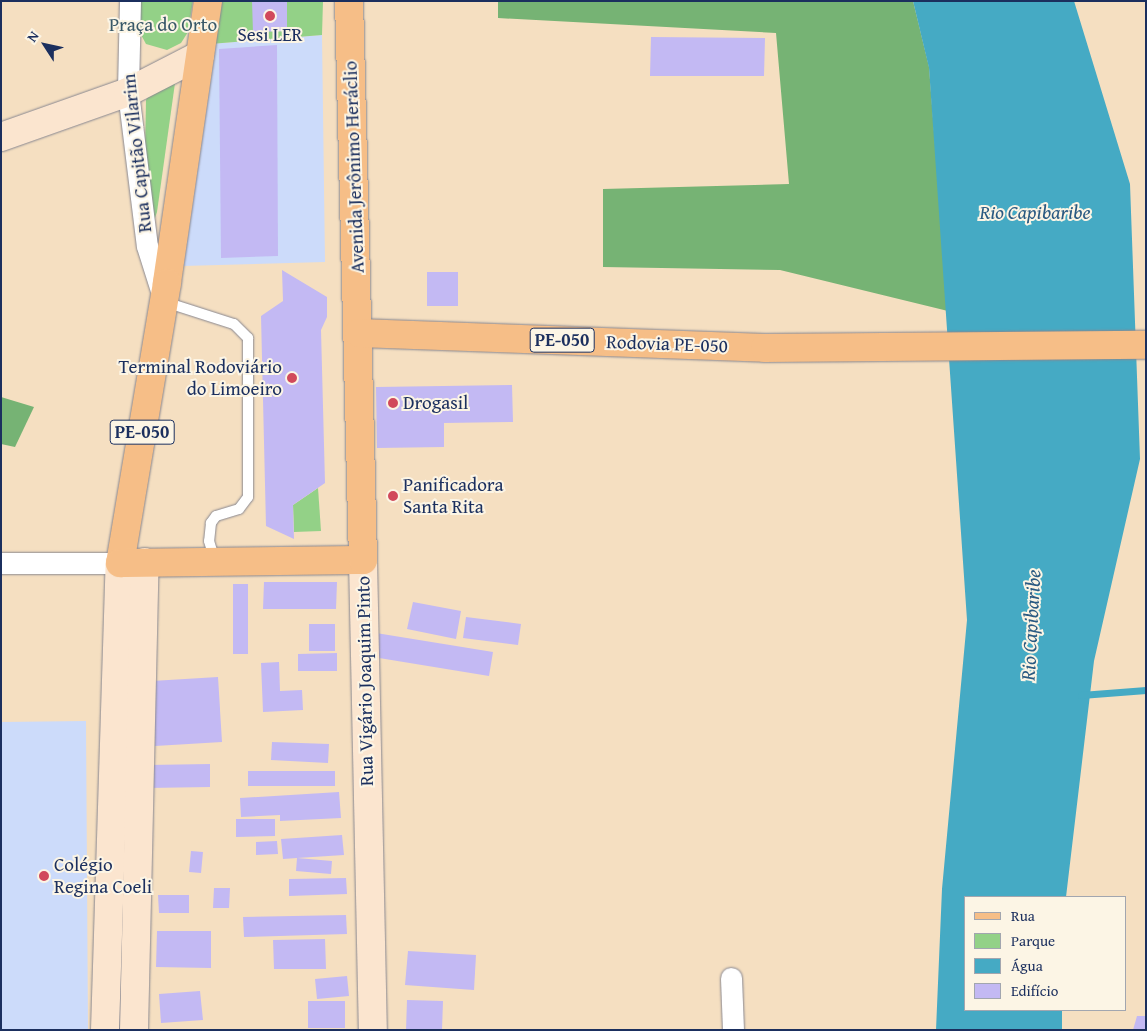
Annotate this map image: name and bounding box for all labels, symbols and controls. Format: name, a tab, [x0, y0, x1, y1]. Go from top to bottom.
marker: Sesi LER	[264, 10, 276, 22]
park label: Praça do Orto	[109, 14, 217, 36]
north arrow	[20, 20, 70, 70]
place label: Sesi LER	[237, 24, 303, 46]
text: N	[22, 27, 44, 46]
street label: Avenida Jerônimo Heráclio	[339, 60, 369, 274]
street label: Rua Capitão Vilarim	[117, 72, 157, 234]
water label: Rio Capibaribe	[979, 199, 1091, 223]
road number: PE-050	[530, 324, 594, 356]
street label: Rodovia PE-050	[606, 330, 728, 358]
place label: Terminal Rodoviário do Limoeiro	[119, 356, 282, 400]
marker: Terminal Rodoviário do Limoeiro	[286, 372, 298, 384]
place label: Drogasil	[403, 392, 468, 414]
marker: Drogasil	[387, 397, 399, 409]
road number: PE-050	[110, 417, 174, 448]
place label: Panificadora Santa Rita	[403, 474, 503, 518]
marker: Panificadora Santa Rita	[387, 490, 399, 502]
water label: Rio Capibaribe	[1015, 569, 1045, 681]
street label: Rua Vigário Joaquim Pinto	[352, 576, 378, 786]
place label: Colégio Regina Coeli	[54, 854, 152, 898]
marker: Colégio Regina Coeli	[38, 870, 50, 882]
legend	[964, 896, 1127, 1011]
text: Rua	[1011, 905, 1035, 926]
text: Parque	[1011, 930, 1055, 951]
text: Água	[1011, 955, 1043, 976]
text: Edifício	[1011, 980, 1058, 1001]

